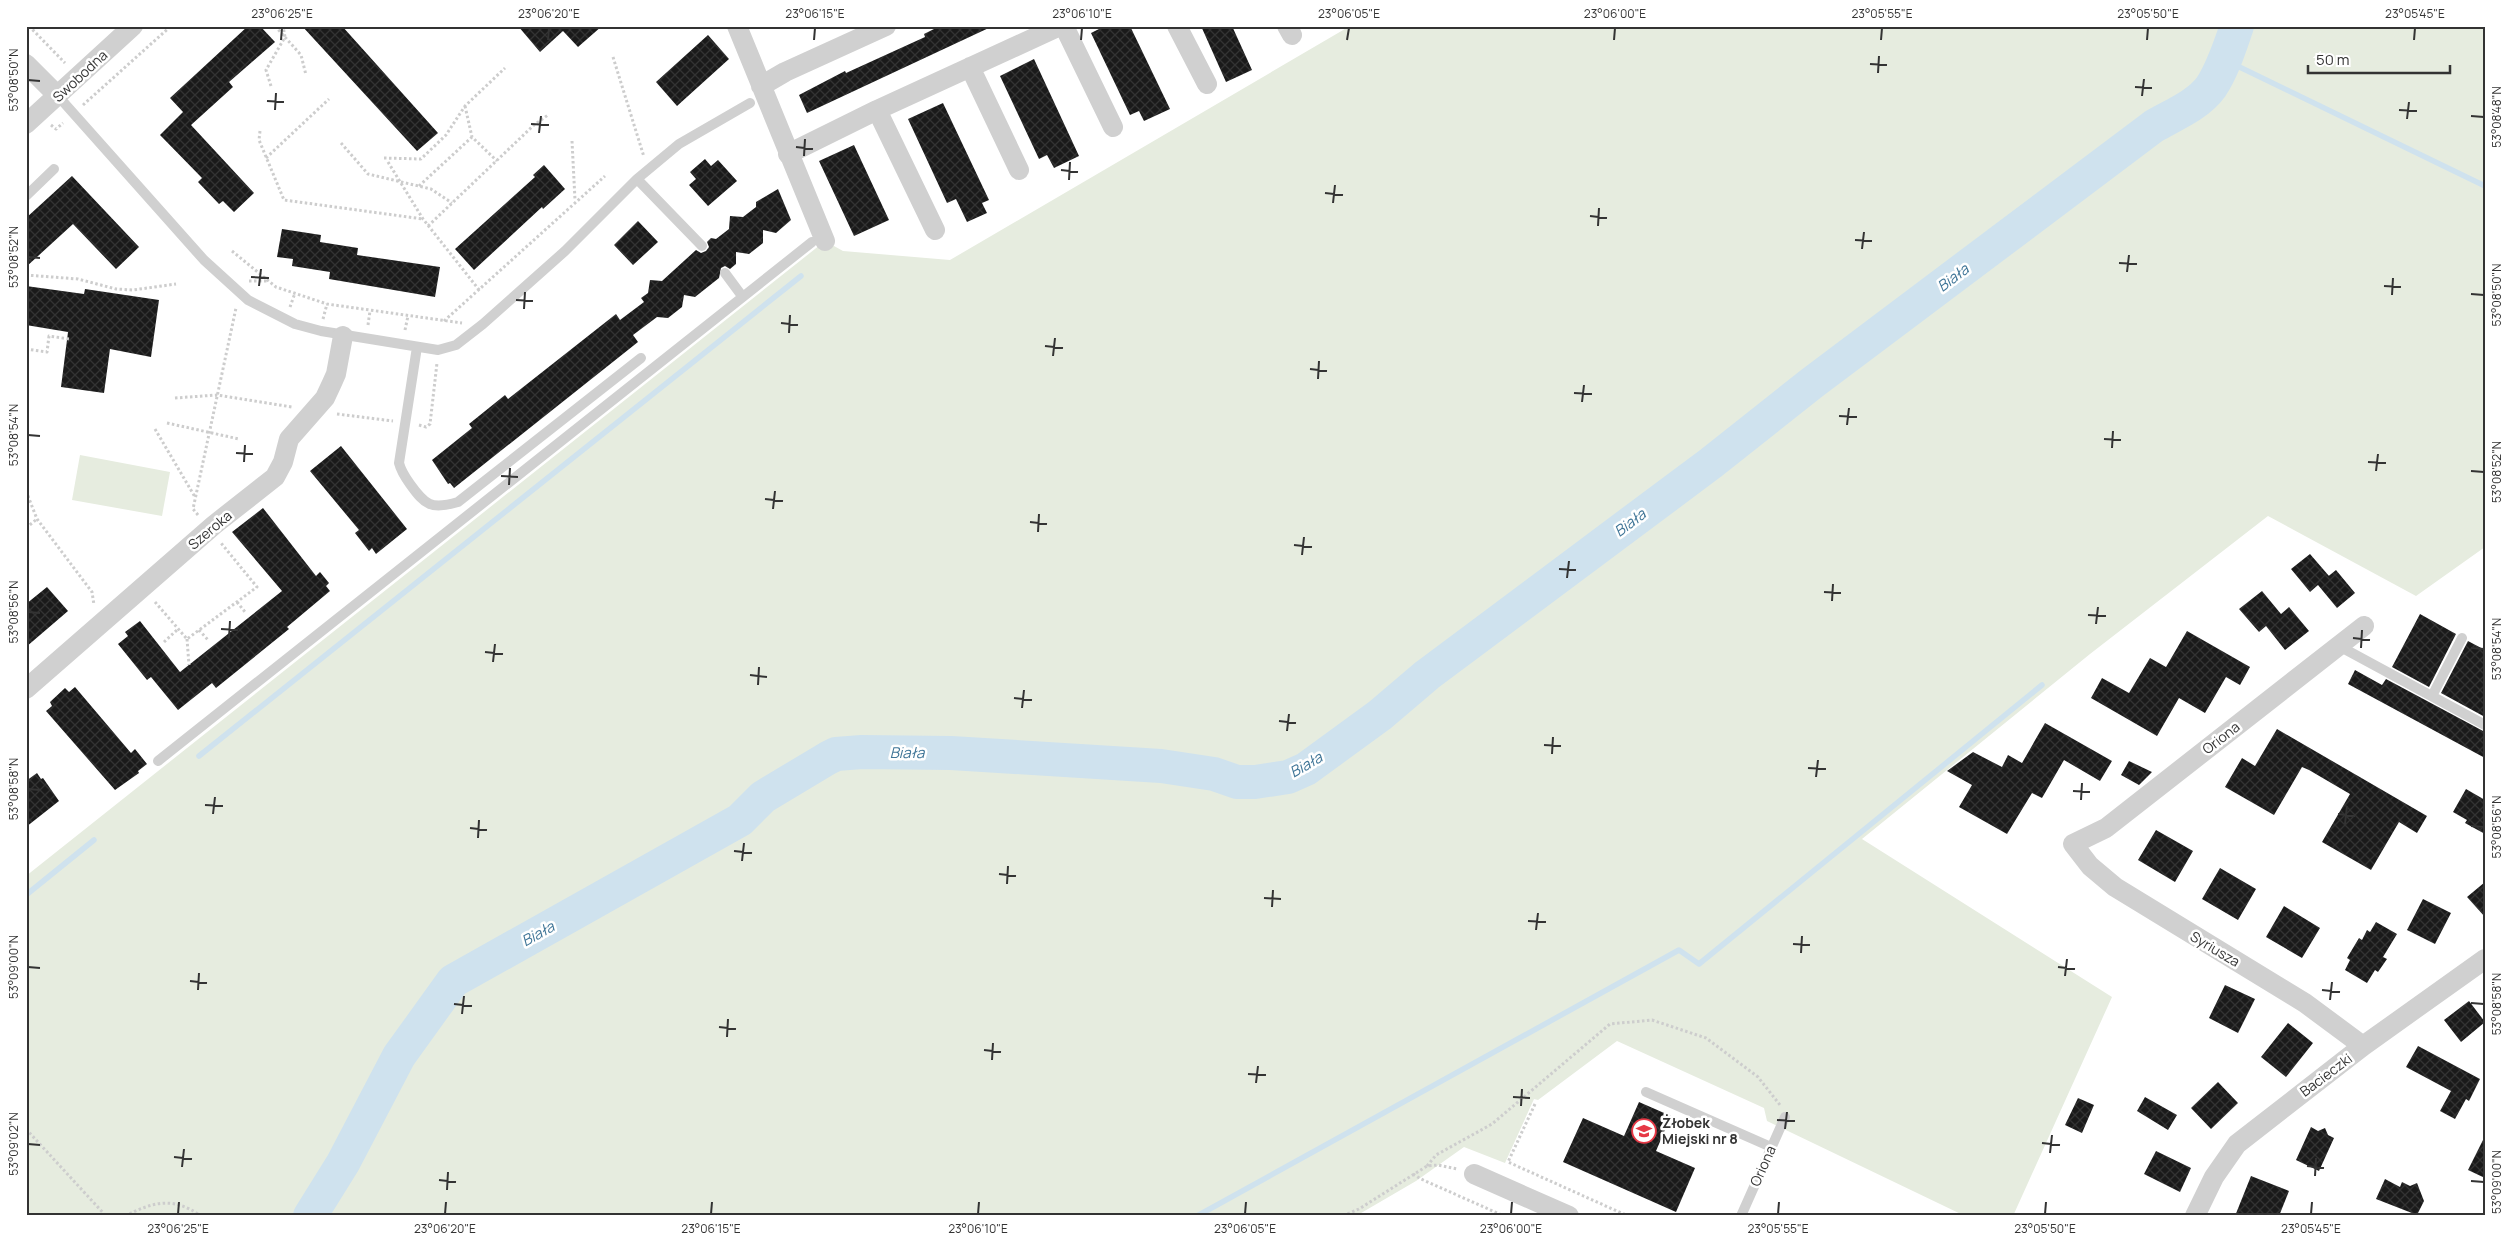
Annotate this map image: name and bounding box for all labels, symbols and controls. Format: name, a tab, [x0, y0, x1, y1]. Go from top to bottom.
text: 23°06'25"E	[251, 5, 313, 22]
text: 23°06'20"E	[518, 5, 580, 22]
text: 23°06'15"E	[785, 5, 845, 22]
text: 23°06'10"E	[1052, 5, 1112, 22]
text: 23°06'05"E	[1318, 5, 1380, 22]
text: 23°06'00"E	[1584, 5, 1646, 22]
text: 23°05'55"E	[1851, 5, 1913, 22]
text: 23°05'50"E	[2117, 5, 2179, 22]
text: 23°05'45"E	[2385, 5, 2445, 22]
scale bar	[2308, 42, 2451, 74]
street label: Swobodna	[48, 45, 111, 106]
text: 53°08'50"N	[5, 49, 22, 111]
text: 50 m	[2316, 49, 2350, 70]
text: 53°08'48"N	[2488, 86, 2505, 148]
text: 53°08'52"N	[5, 226, 22, 288]
water label: Biała	[1933, 258, 1973, 296]
text: 53°08'50"N	[2488, 264, 2505, 326]
text: 53°08'54"N	[5, 404, 22, 466]
text: 53°08'52"N	[2488, 441, 2505, 503]
water label: Biała	[1610, 503, 1650, 541]
street label: Szeroka	[184, 506, 236, 553]
text: 53°08'56"N	[5, 580, 22, 644]
text: 53°08'54"N	[2488, 618, 2505, 680]
street label: Oriona	[2198, 717, 2243, 758]
water label: Biała	[890, 742, 925, 763]
water label: Biała	[1285, 746, 1327, 782]
text: 53°08'58"N	[5, 758, 22, 820]
text: 53°08'56"N	[2488, 795, 2505, 859]
water label: Biała	[517, 916, 559, 951]
street label: Syriusza	[2187, 926, 2244, 971]
text: 53°09'00"N	[5, 935, 22, 999]
text: 53°08'58"N	[2488, 973, 2505, 1035]
street label: Bacieczki	[2296, 1049, 2356, 1100]
text: 53°09'02"N	[5, 1112, 22, 1176]
place label: Żłobek Miejski nr 8	[1662, 1113, 1738, 1148]
school or university icon: Żłobek Miejski nr 8	[1631, 1118, 1657, 1144]
street label: Oriona	[1745, 1142, 1780, 1189]
text: 53°09'00"N	[2488, 1150, 2505, 1214]
text: 23°06'25"E	[147, 1220, 209, 1237]
text: 23°06'20"E	[414, 1220, 476, 1237]
text: 23°06'15"E	[681, 1220, 741, 1237]
text: 23°06'10"E	[948, 1220, 1008, 1237]
text: 23°06'05"E	[1214, 1220, 1276, 1237]
text: 23°06'00"E	[1480, 1220, 1542, 1237]
text: 23°05'55"E	[1747, 1220, 1809, 1237]
text: 23°05'50"E	[2014, 1220, 2076, 1237]
text: 23°05'45"E	[2281, 1220, 2341, 1237]

